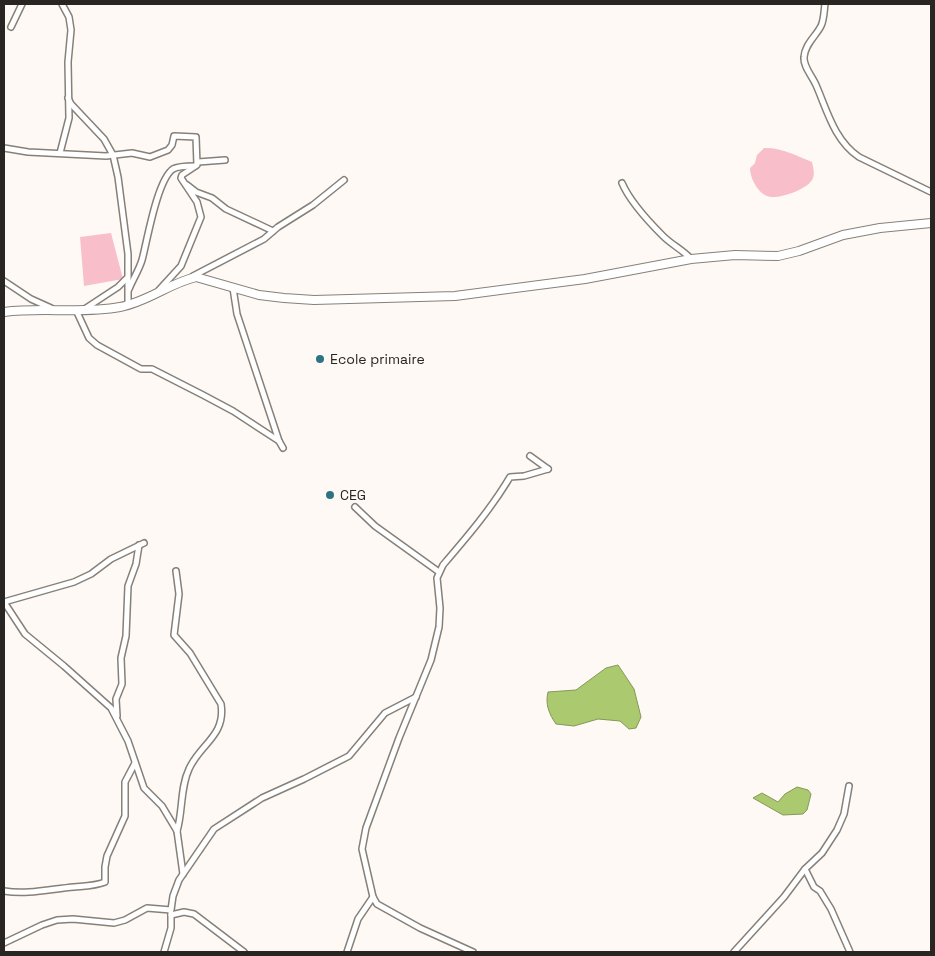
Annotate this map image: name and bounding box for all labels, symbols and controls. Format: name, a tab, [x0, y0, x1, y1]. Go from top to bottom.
place label: Ecole primaire	[330, 350, 425, 368]
marker: Ecole primaire	[314, 353, 326, 365]
place label: CEG	[340, 486, 366, 504]
marker: CEG	[324, 489, 336, 501]

